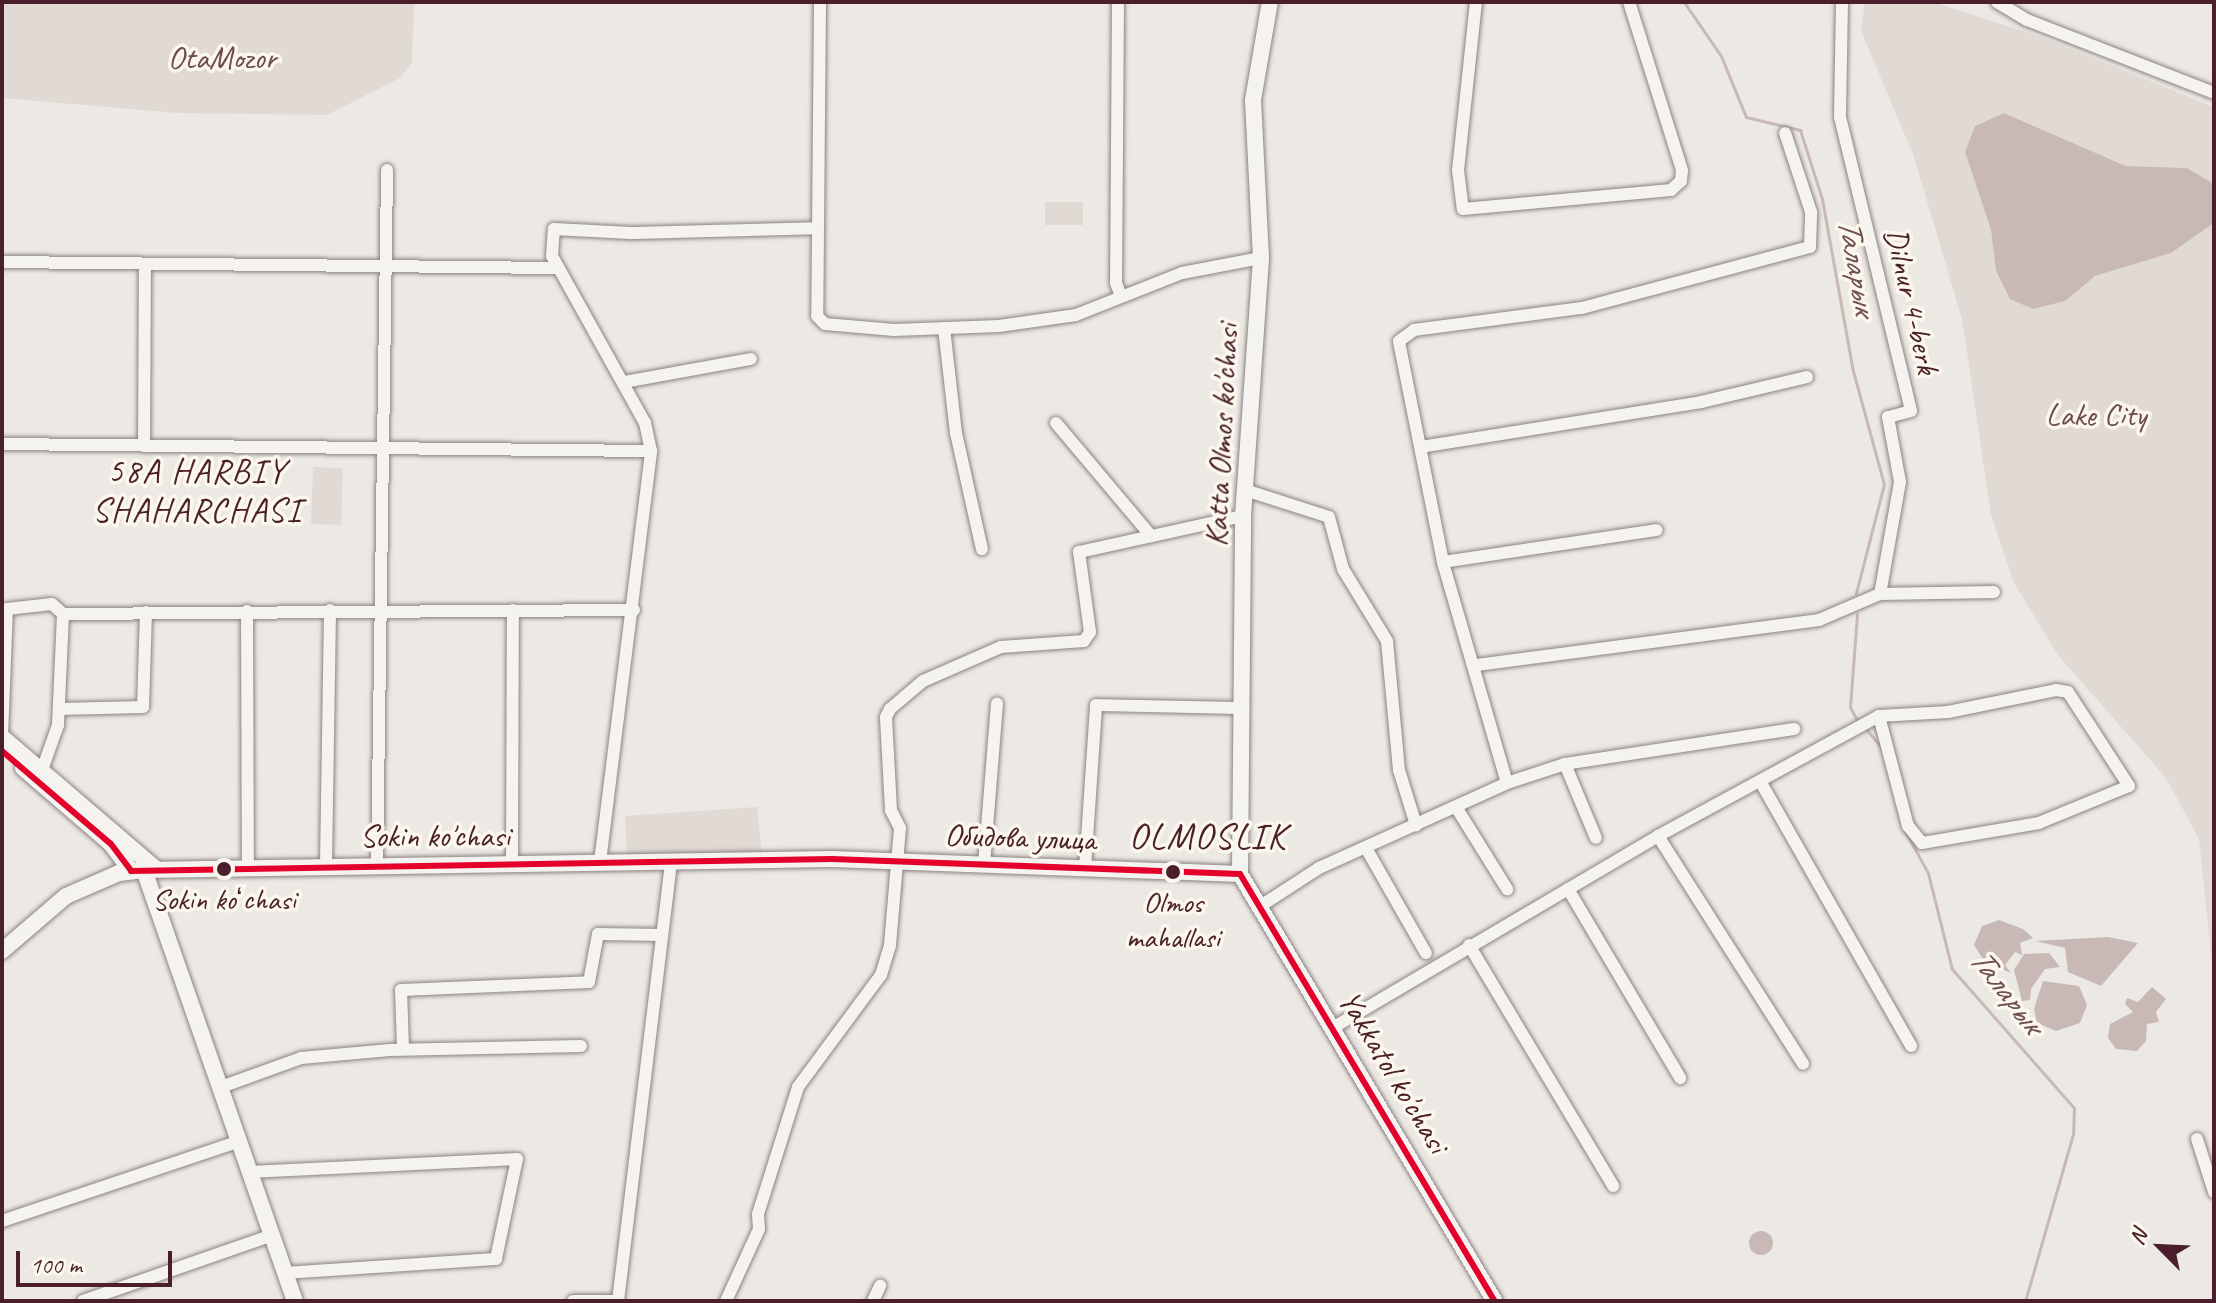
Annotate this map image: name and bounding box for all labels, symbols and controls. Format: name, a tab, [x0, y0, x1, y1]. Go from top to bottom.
park label: OtaMozor	[168, 39, 276, 77]
water label: Таларык	[1829, 214, 1887, 318]
street label: Dilnur 4-berk	[1876, 224, 1946, 378]
street label: Katta Olmos ko'chasi	[1197, 321, 1247, 549]
park label: Lake City	[2046, 396, 2146, 434]
district label: 58A HARBIY SHAHARCHASI	[91, 450, 303, 530]
district label: OLMOSLIK	[1130, 815, 1286, 859]
street label: Обидова улица	[944, 816, 1096, 860]
street label: Sokin ko'chasi	[360, 817, 510, 855]
marker: Sokin koʻchasi	[216, 861, 232, 877]
marker: Olmos mahallasi	[1165, 864, 1181, 880]
place label: Sokin koʻchasi	[152, 881, 296, 917]
place label: Olmos mahallasi	[1126, 884, 1220, 954]
water label: Таларык	[1961, 939, 2053, 1041]
street label: Yakkatol ko'chasi	[1329, 984, 1457, 1160]
north arrow	[2120, 1207, 2200, 1287]
text: N	[2123, 1225, 2154, 1249]
scale bar	[20, 1235, 176, 1285]
text: 100 m	[30, 1250, 82, 1280]

